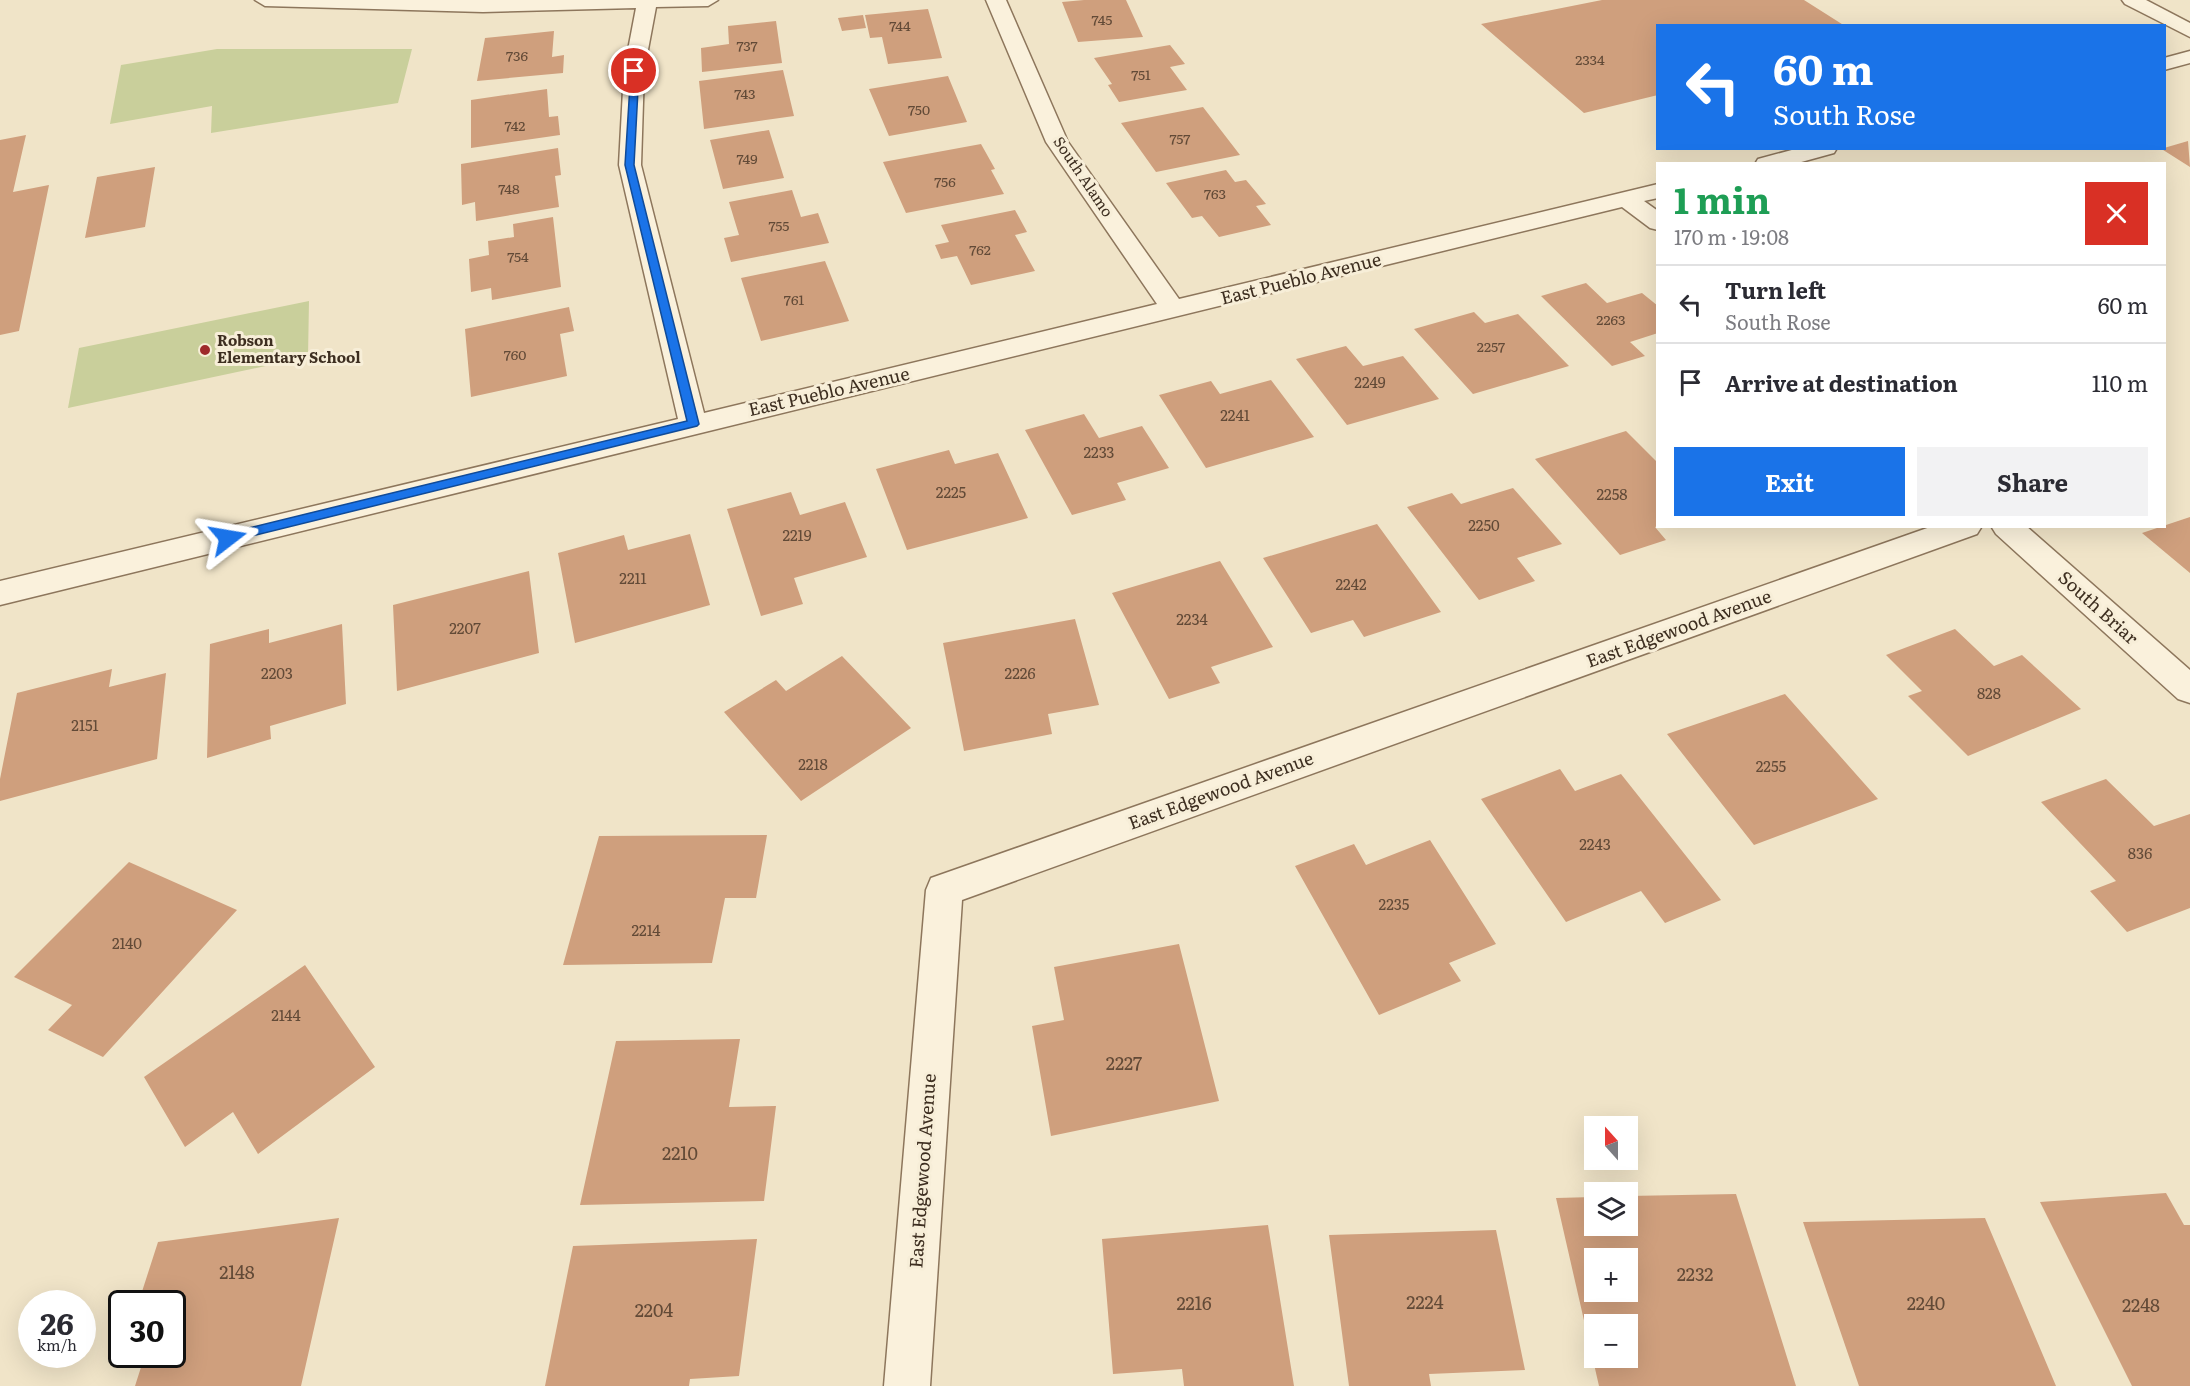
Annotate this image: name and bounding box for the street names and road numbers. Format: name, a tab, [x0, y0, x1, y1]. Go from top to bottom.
street label: South Alamo	[1049, 131, 1120, 221]
street label: East Pueblo Avenue	[1217, 245, 1384, 311]
street label: East Pueblo Avenue	[745, 359, 912, 422]
street label: South Briar	[2053, 564, 2145, 650]
street label: East Edgewood Avenue	[1582, 582, 1775, 674]
street label: East Edgewood Avenue	[1124, 744, 1317, 836]
street label: East Edgewood Avenue	[901, 1073, 942, 1269]

